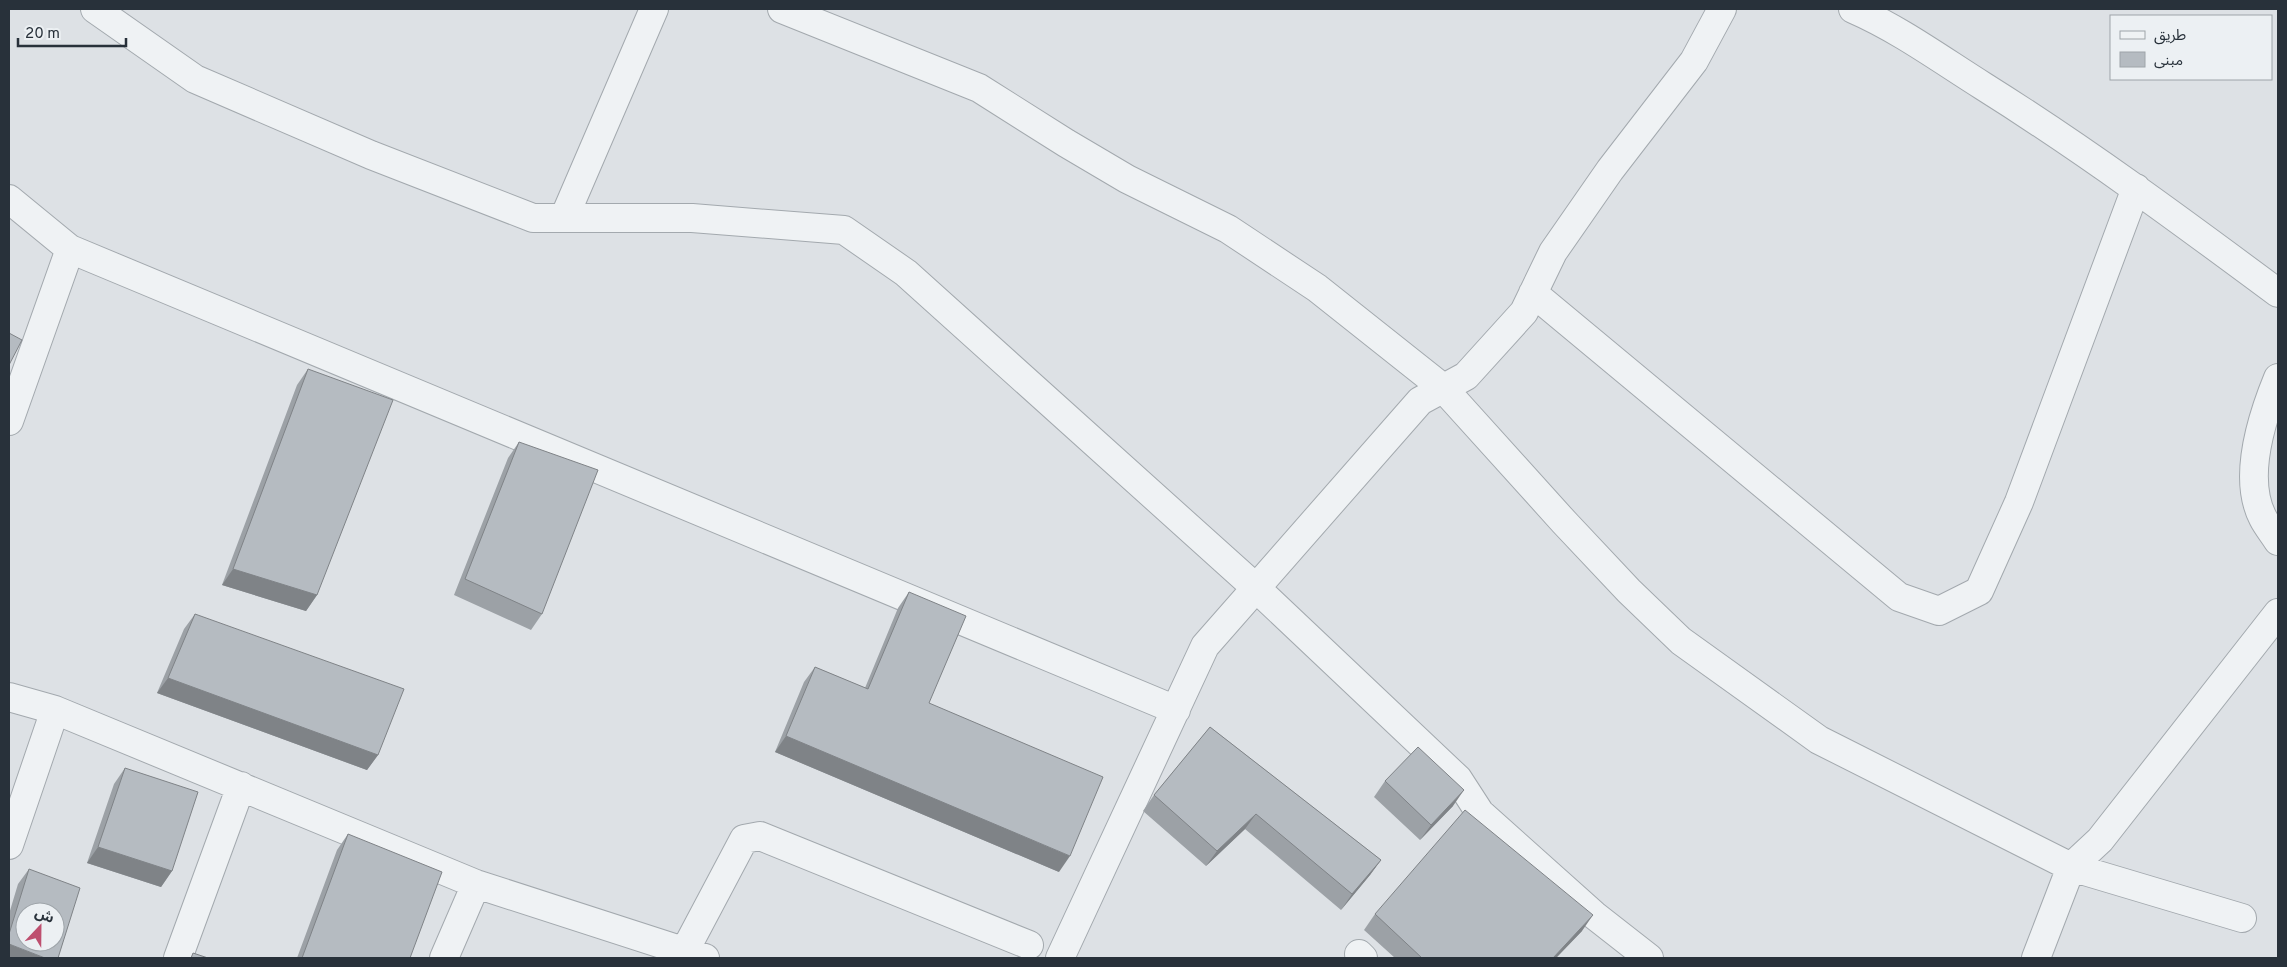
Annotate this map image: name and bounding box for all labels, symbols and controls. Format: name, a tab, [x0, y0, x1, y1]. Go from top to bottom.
scale bar	[18, 15, 125, 47]
legend	[2110, 15, 2272, 80]
text: 20 m	[25, 25, 60, 44]
text: طريق	[2154, 27, 2186, 46]
text: مبنى	[2154, 52, 2183, 71]
north arrow	[15, 902, 65, 952]
text: ش	[32, 905, 56, 928]

